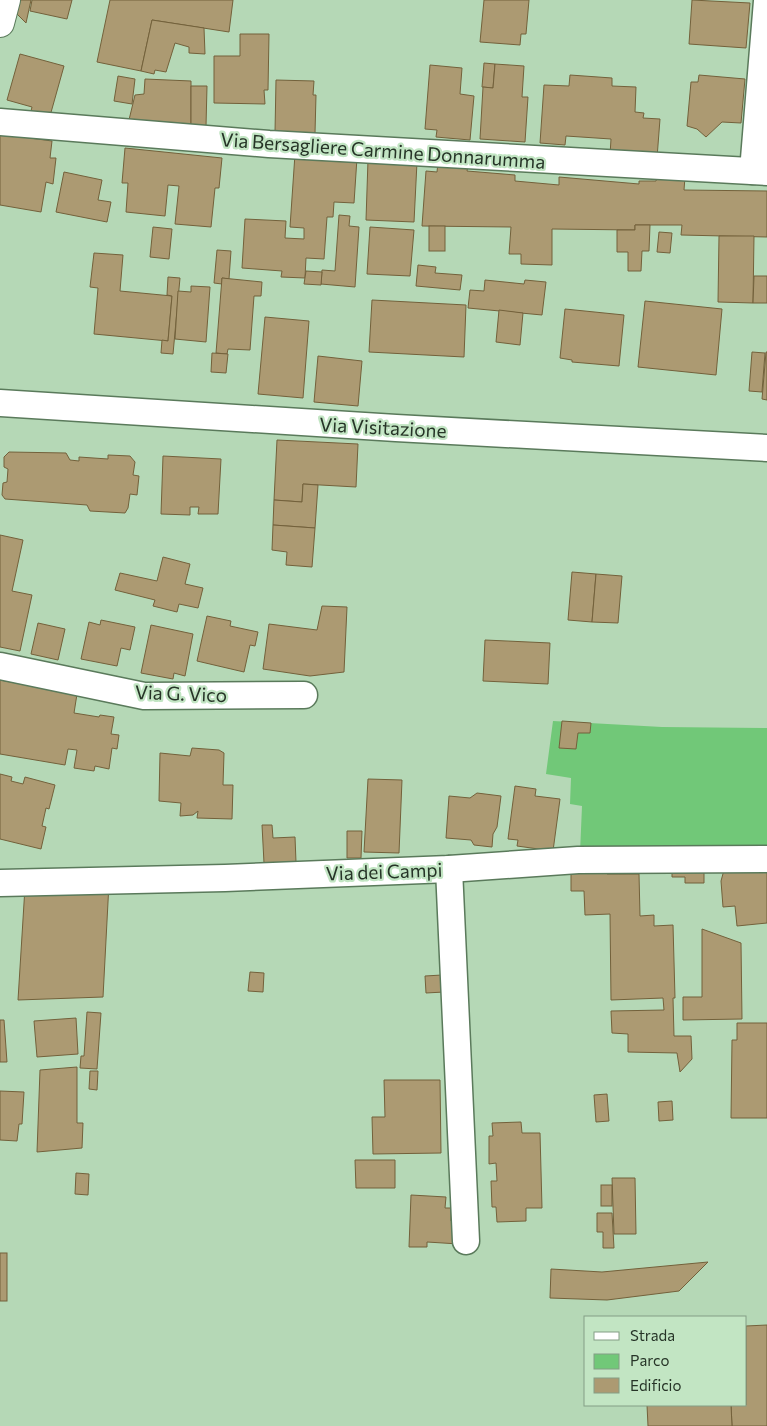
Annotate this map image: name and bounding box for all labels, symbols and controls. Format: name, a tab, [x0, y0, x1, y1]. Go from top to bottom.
street label: Via Bersagliere Carmine Donnarumma	[220, 127, 546, 173]
street label: Via Visitazione	[319, 412, 447, 442]
street label: Via G. Vico	[135, 680, 227, 706]
street label: Via dei Campi	[325, 857, 443, 885]
legend	[584, 1316, 747, 1406]
text: Strada	[630, 1326, 675, 1344]
text: Parco	[630, 1351, 669, 1369]
text: Edificio	[630, 1376, 681, 1394]

